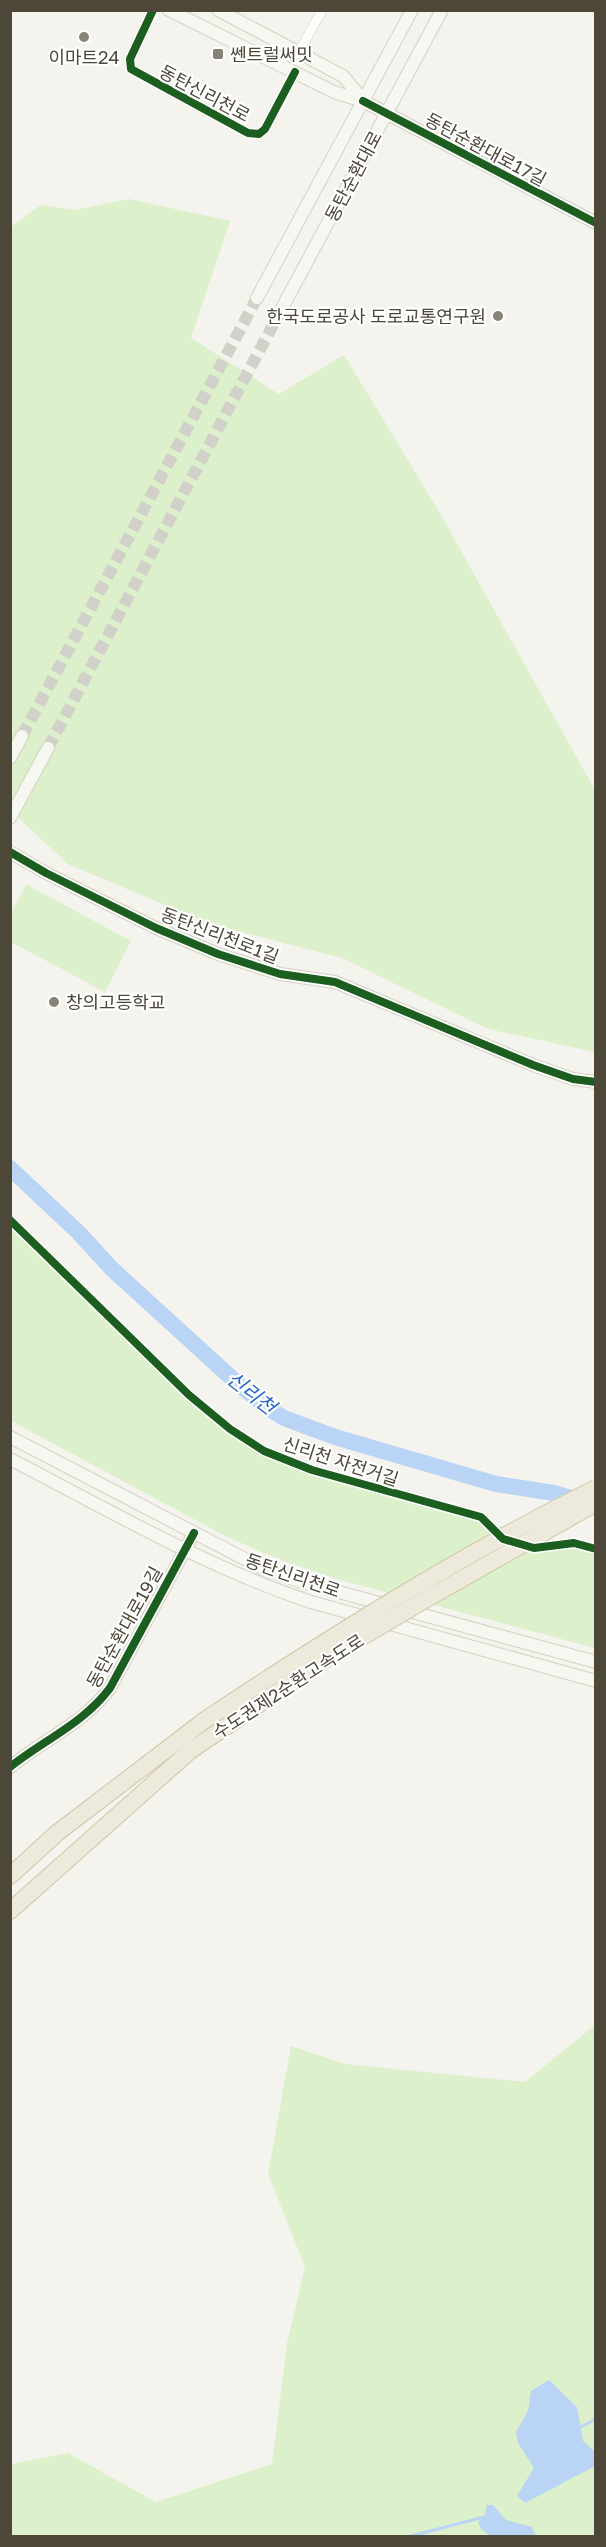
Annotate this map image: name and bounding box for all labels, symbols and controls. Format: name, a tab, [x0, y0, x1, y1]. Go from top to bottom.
marker: 이마트24	[77, 30, 91, 44]
place label: 쎈트럴써밋	[230, 43, 313, 65]
place label: 이마트24	[48, 46, 120, 68]
marker: 쎈트럴써밋	[211, 47, 225, 61]
street label: 동탄신리천로	[156, 60, 254, 126]
street label: 동탄순환대로17길	[422, 108, 550, 190]
street label: 동탄순환대로	[320, 127, 386, 225]
place label: 한국도로공사 도로교통연구원	[266, 305, 486, 327]
marker: 한국도로공사 도로교통연구원	[491, 309, 505, 323]
street label: 동탄신리천로1길	[158, 902, 282, 968]
place label: 창의고등학교	[66, 991, 165, 1013]
marker: 창의고등학교	[47, 995, 61, 1009]
water label: 신리천	[223, 1366, 283, 1420]
street label: 신리천 자전거길	[280, 1432, 402, 1490]
street label: 동탄신리천로	[242, 1548, 344, 1602]
street label: 동탄순환대로19길	[82, 1562, 166, 1692]
street label: 수도권제2순환고속도로	[208, 1629, 368, 1743]

